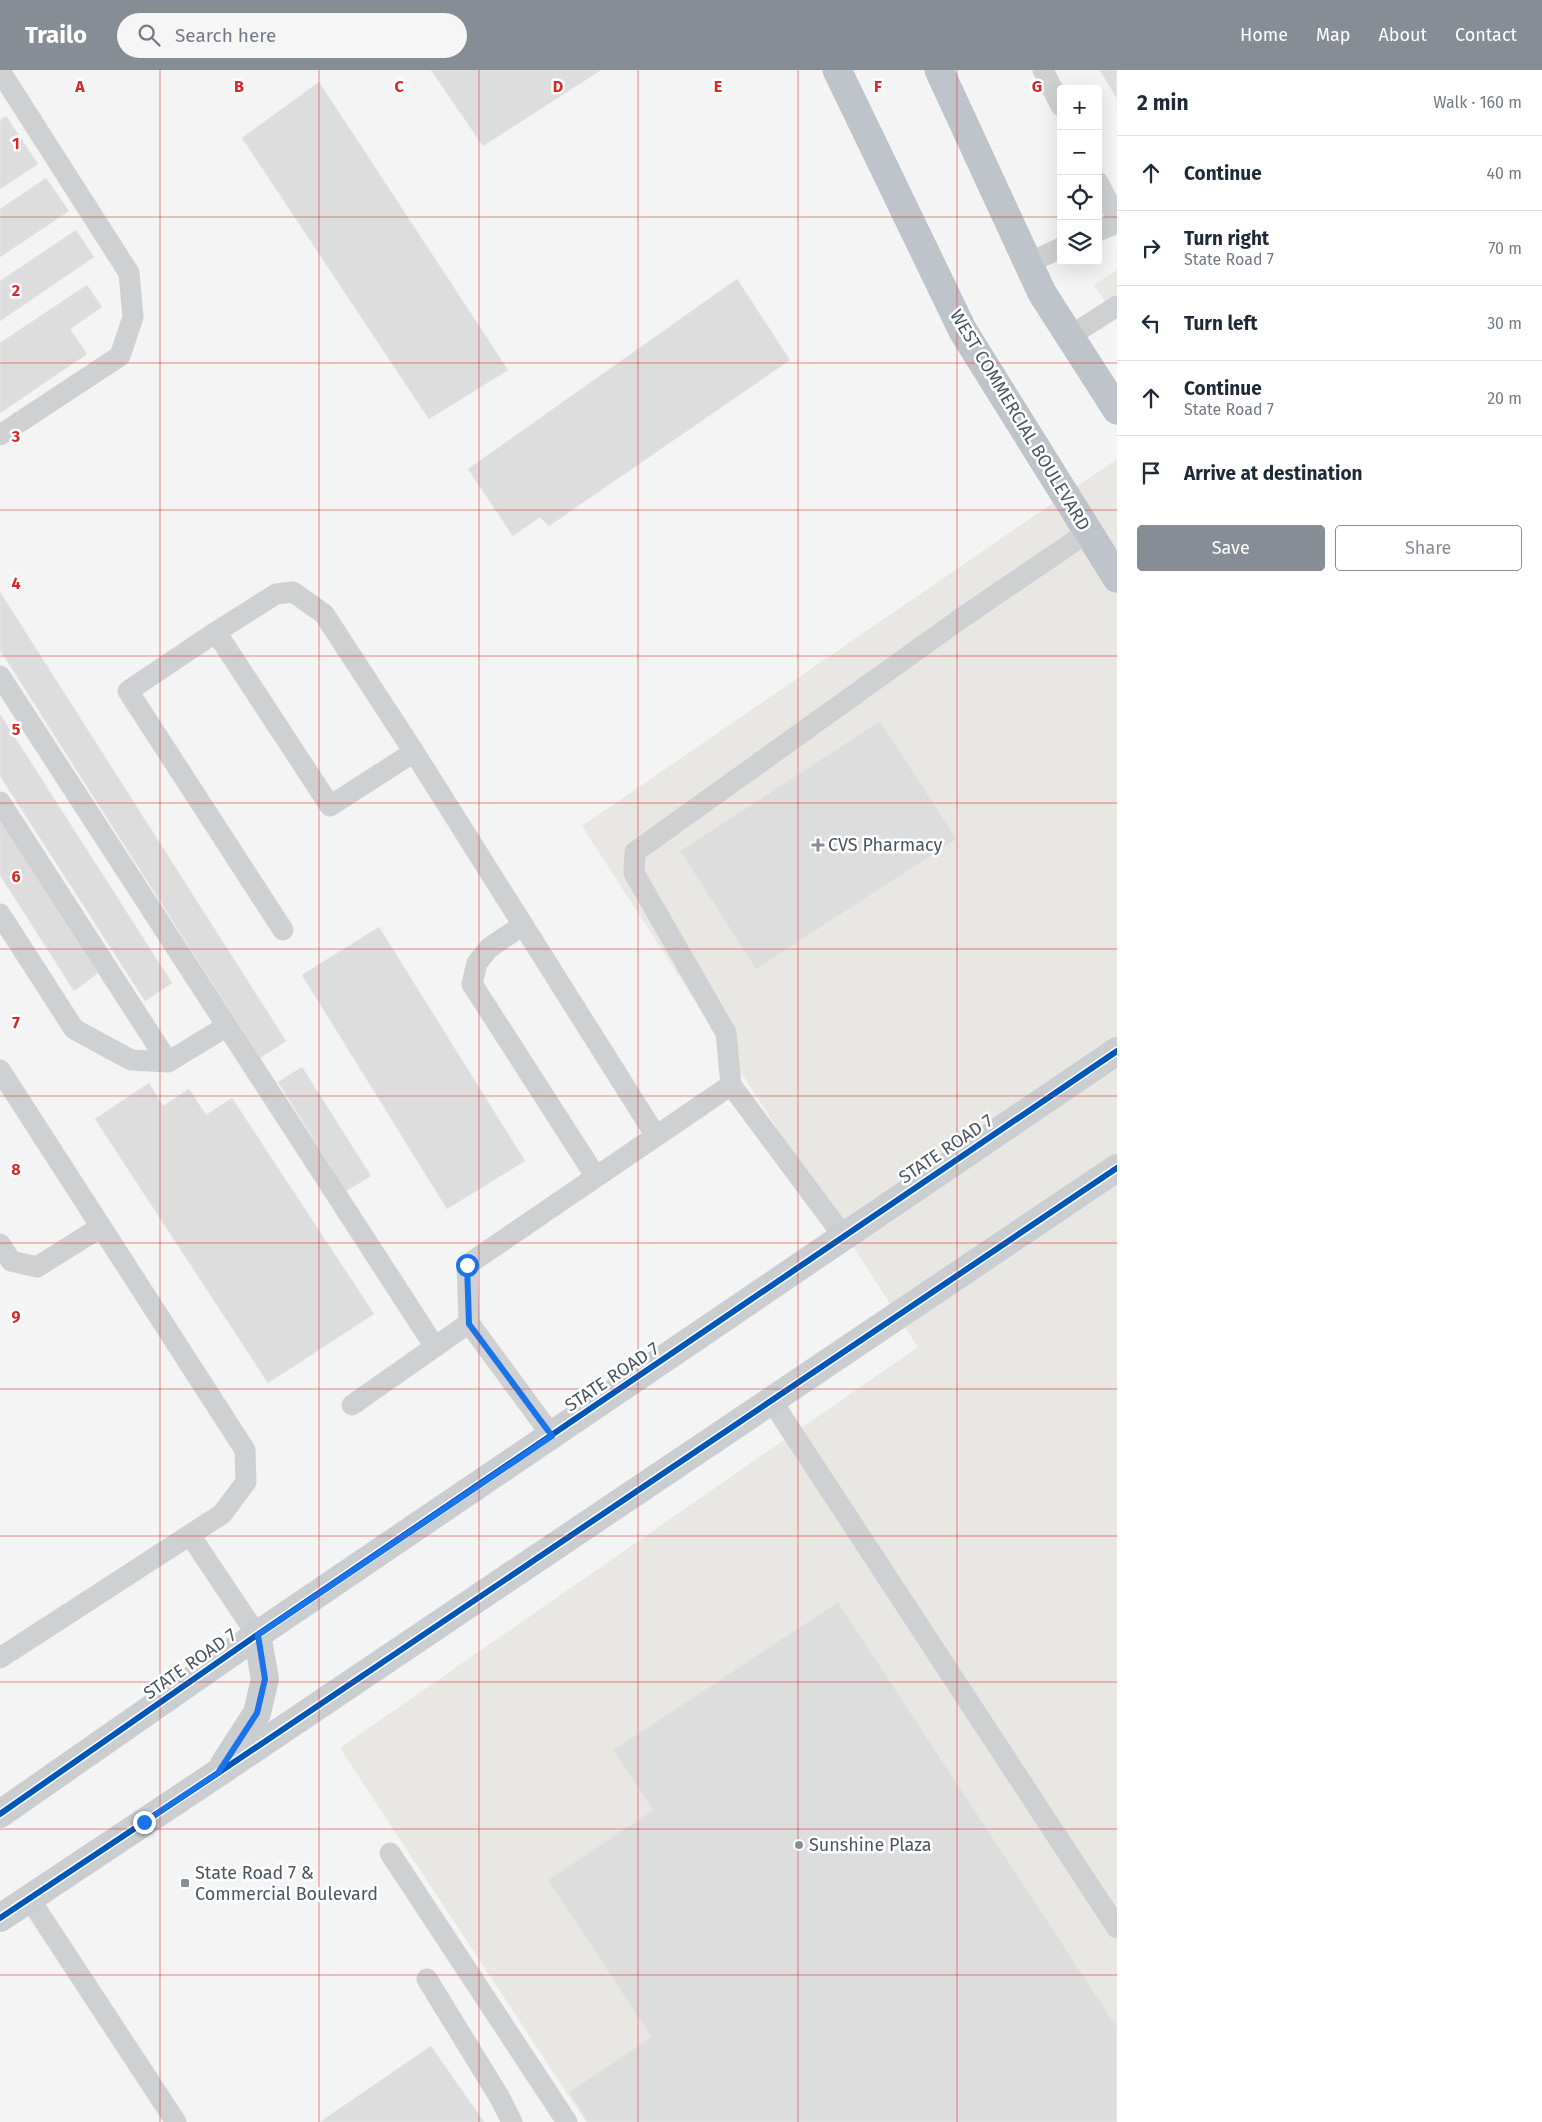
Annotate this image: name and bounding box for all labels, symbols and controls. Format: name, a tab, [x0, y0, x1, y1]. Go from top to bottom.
search box	[117, 13, 467, 58]
text: Trailo	[25, 21, 87, 49]
icon: search	[135, 21, 163, 49]
text: Search here	[175, 24, 276, 47]
text: Home	[1240, 24, 1288, 46]
text: Map	[1316, 24, 1350, 46]
text: About	[1378, 24, 1427, 46]
text: Contact	[1455, 24, 1517, 46]
text: A	[74, 77, 85, 96]
text: B	[234, 77, 244, 96]
text: C	[394, 77, 404, 96]
text: D	[553, 77, 563, 96]
text: E	[714, 77, 722, 96]
text: F	[874, 77, 882, 96]
text: G	[1032, 77, 1042, 96]
map controls	[1057, 85, 1102, 265]
button: +	[1057, 85, 1102, 130]
text: 2 min	[1137, 90, 1189, 116]
text: Walk · 160 m	[1433, 93, 1522, 112]
button: −	[1057, 130, 1102, 175]
text: 1	[12, 134, 20, 153]
icon: ahead	[1137, 159, 1165, 187]
text: Continue	[1184, 162, 1262, 185]
text: 40 m	[1487, 164, 1522, 183]
button: locate	[1057, 175, 1102, 220]
button: layers	[1057, 220, 1102, 265]
text: Turn right	[1184, 227, 1269, 250]
icon: right	[1137, 234, 1165, 262]
text: 70 m	[1488, 239, 1522, 258]
text: State Road 7	[1184, 250, 1274, 269]
text: 2	[12, 281, 20, 300]
street label: WEST COMMERCIAL BOULEVARD	[945, 305, 1095, 535]
icon: left	[1137, 309, 1165, 337]
text: Turn left	[1184, 312, 1258, 335]
text: 30 m	[1487, 314, 1522, 333]
text: Continue	[1184, 377, 1262, 400]
icon: ahead	[1137, 384, 1165, 412]
text: 20 m	[1487, 389, 1522, 408]
text: State Road 7	[1184, 400, 1274, 419]
text: 3	[11, 427, 20, 446]
icon: arrive	[1137, 459, 1165, 487]
text: Arrive at destination	[1184, 462, 1363, 485]
button: Save	[1137, 525, 1325, 571]
button: Share	[1335, 525, 1522, 571]
text: 4	[11, 574, 21, 593]
text: 5	[12, 720, 21, 739]
place label: CVS Pharmacy	[828, 834, 943, 856]
marker: CVS Pharmacy	[812, 839, 824, 851]
text: 6	[11, 867, 21, 886]
text: 7	[12, 1013, 20, 1032]
street label: STATE ROAD 7	[895, 1110, 997, 1188]
text: 8	[11, 1160, 21, 1179]
route start	[456, 1254, 479, 1277]
text: 9	[12, 1307, 21, 1326]
street label: STATE ROAD 7	[561, 1338, 663, 1416]
street label: STATE ROAD 7	[139, 1624, 241, 1704]
route end	[133, 1811, 156, 1834]
place label: Sunshine Plaza	[809, 1834, 932, 1856]
marker: Sunshine Plaza	[793, 1839, 805, 1851]
place label: State Road 7 & Commercial Boulevard	[195, 1862, 378, 1905]
marker: State Road 7 & Commercial Boulevard	[179, 1877, 191, 1889]

